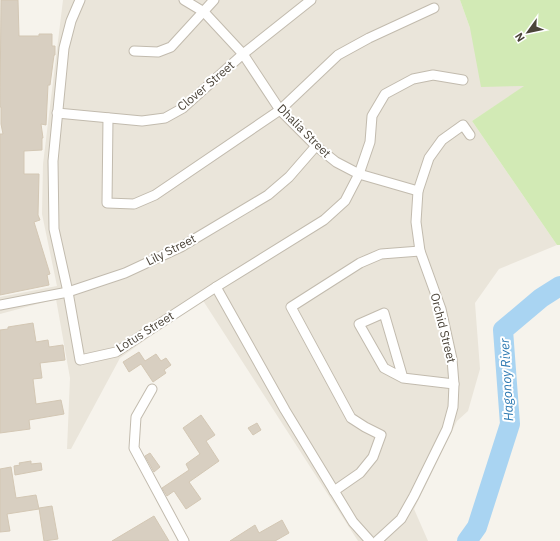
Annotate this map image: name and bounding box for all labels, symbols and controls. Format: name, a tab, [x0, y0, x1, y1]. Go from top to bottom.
north arrow	[508, 12, 548, 52]
text: N	[512, 30, 528, 45]
street label: Clover Street	[174, 57, 237, 114]
street label: Dhalia Street	[274, 101, 334, 161]
street label: Lily Street	[143, 231, 198, 268]
street label: Orchid Street	[428, 291, 459, 364]
street label: Lotus Street	[113, 308, 176, 355]
water label: Hagonoy River	[496, 337, 517, 422]

